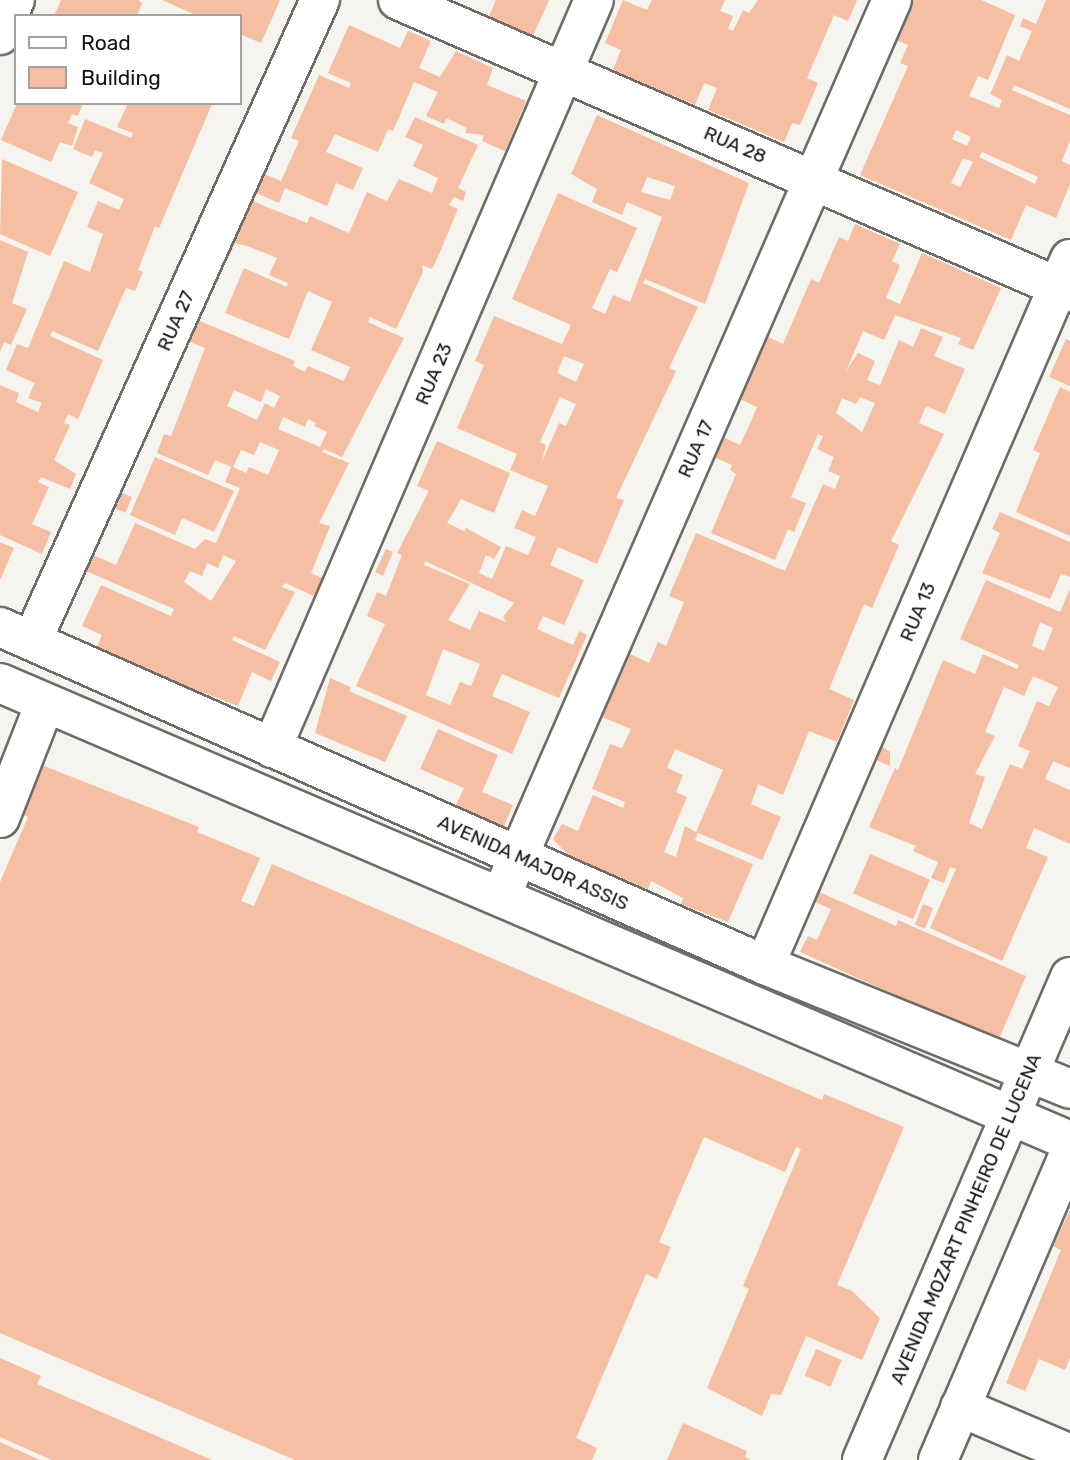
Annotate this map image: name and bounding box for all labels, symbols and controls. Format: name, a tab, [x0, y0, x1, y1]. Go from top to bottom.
legend	[14, 14, 242, 105]
text: Road	[81, 30, 131, 55]
text: Building	[81, 65, 161, 90]
street label: RUA 28	[700, 122, 770, 168]
street label: RUA 27	[153, 287, 199, 355]
street label: RUA 23	[411, 339, 457, 409]
street label: RUA 17	[673, 417, 719, 481]
street label: RUA 13	[895, 579, 941, 645]
street label: AVENIDA MAJOR ASSIS	[434, 810, 632, 916]
street label: AVENIDA MOZART PINHEIRO DE LUCENA	[886, 1050, 1046, 1388]

